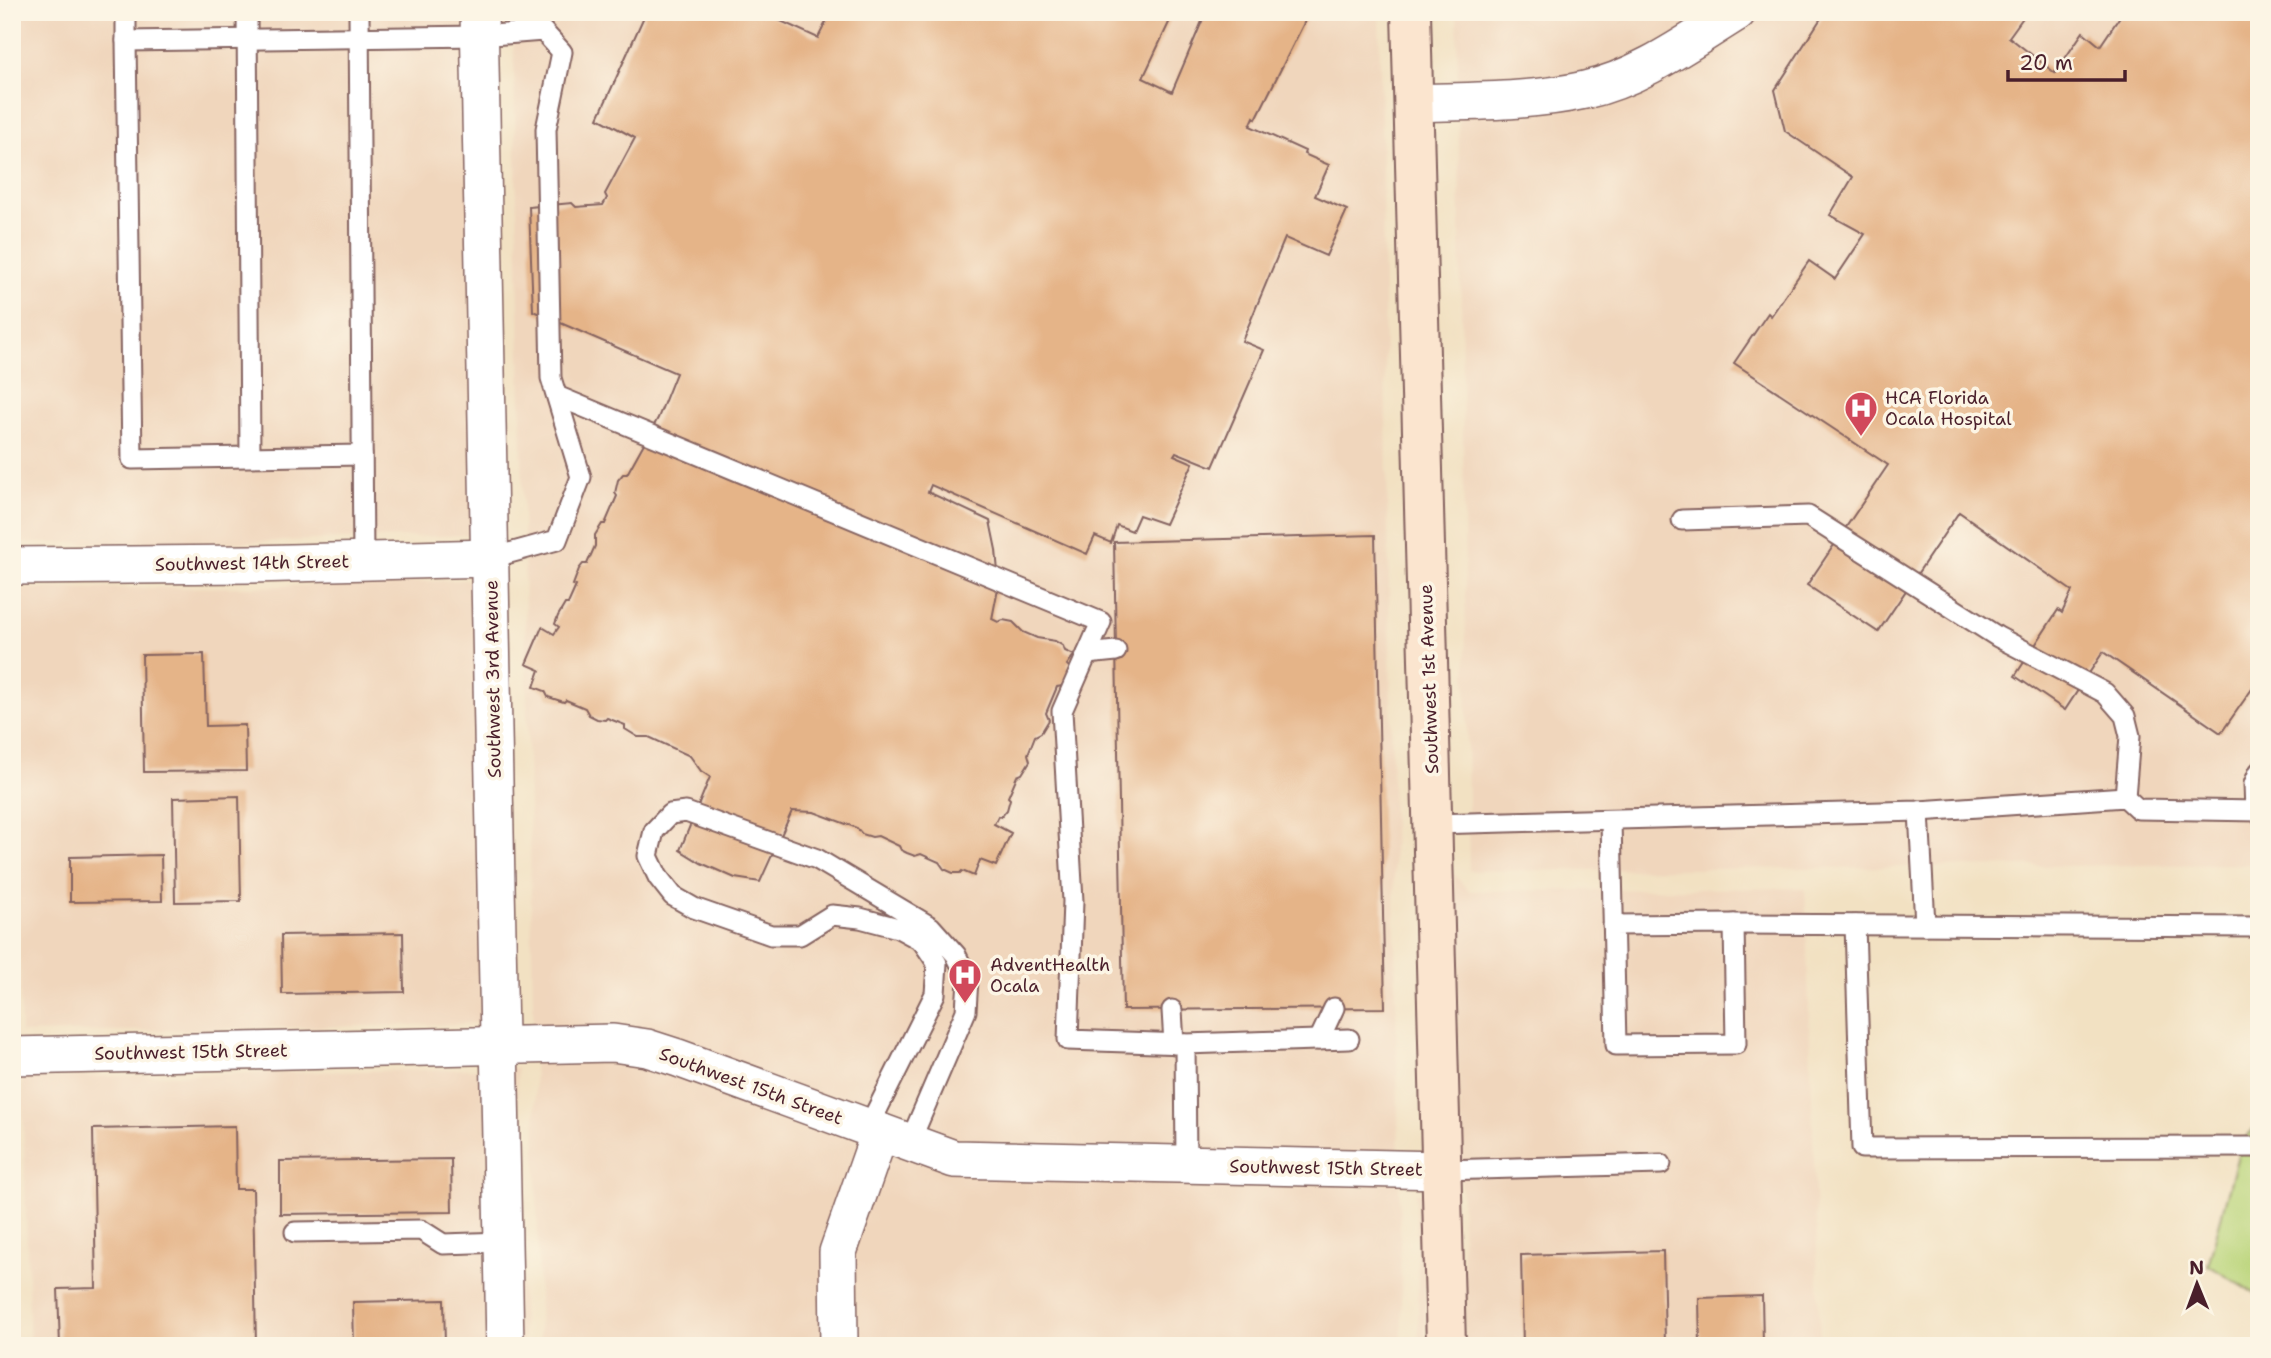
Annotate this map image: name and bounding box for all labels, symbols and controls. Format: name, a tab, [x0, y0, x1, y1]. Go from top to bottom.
scale bar	[2008, 38, 2126, 82]
text: 20 m	[2019, 49, 2073, 77]
place label: HCA Florida Ocala Hospital	[1885, 386, 2012, 431]
hospital icon: HCA Florida Ocala Hospital	[1842, 389, 1880, 438]
street label: Southwest 14th Street	[155, 549, 350, 577]
street label: Southwest 3rd Avenue	[479, 580, 507, 778]
street label: Southwest 1st Avenue	[1414, 584, 1444, 774]
place label: AdventHealth Ocala	[990, 953, 1110, 998]
hospital icon: AdventHealth Ocala	[946, 956, 984, 1005]
street label: Southwest 15th Street	[94, 1038, 288, 1066]
street label: Southwest 15th Street	[656, 1042, 846, 1130]
street label: Southwest 15th Street	[1229, 1154, 1423, 1182]
north arrow	[2162, 1250, 2232, 1320]
text: N	[2189, 1255, 2204, 1280]

